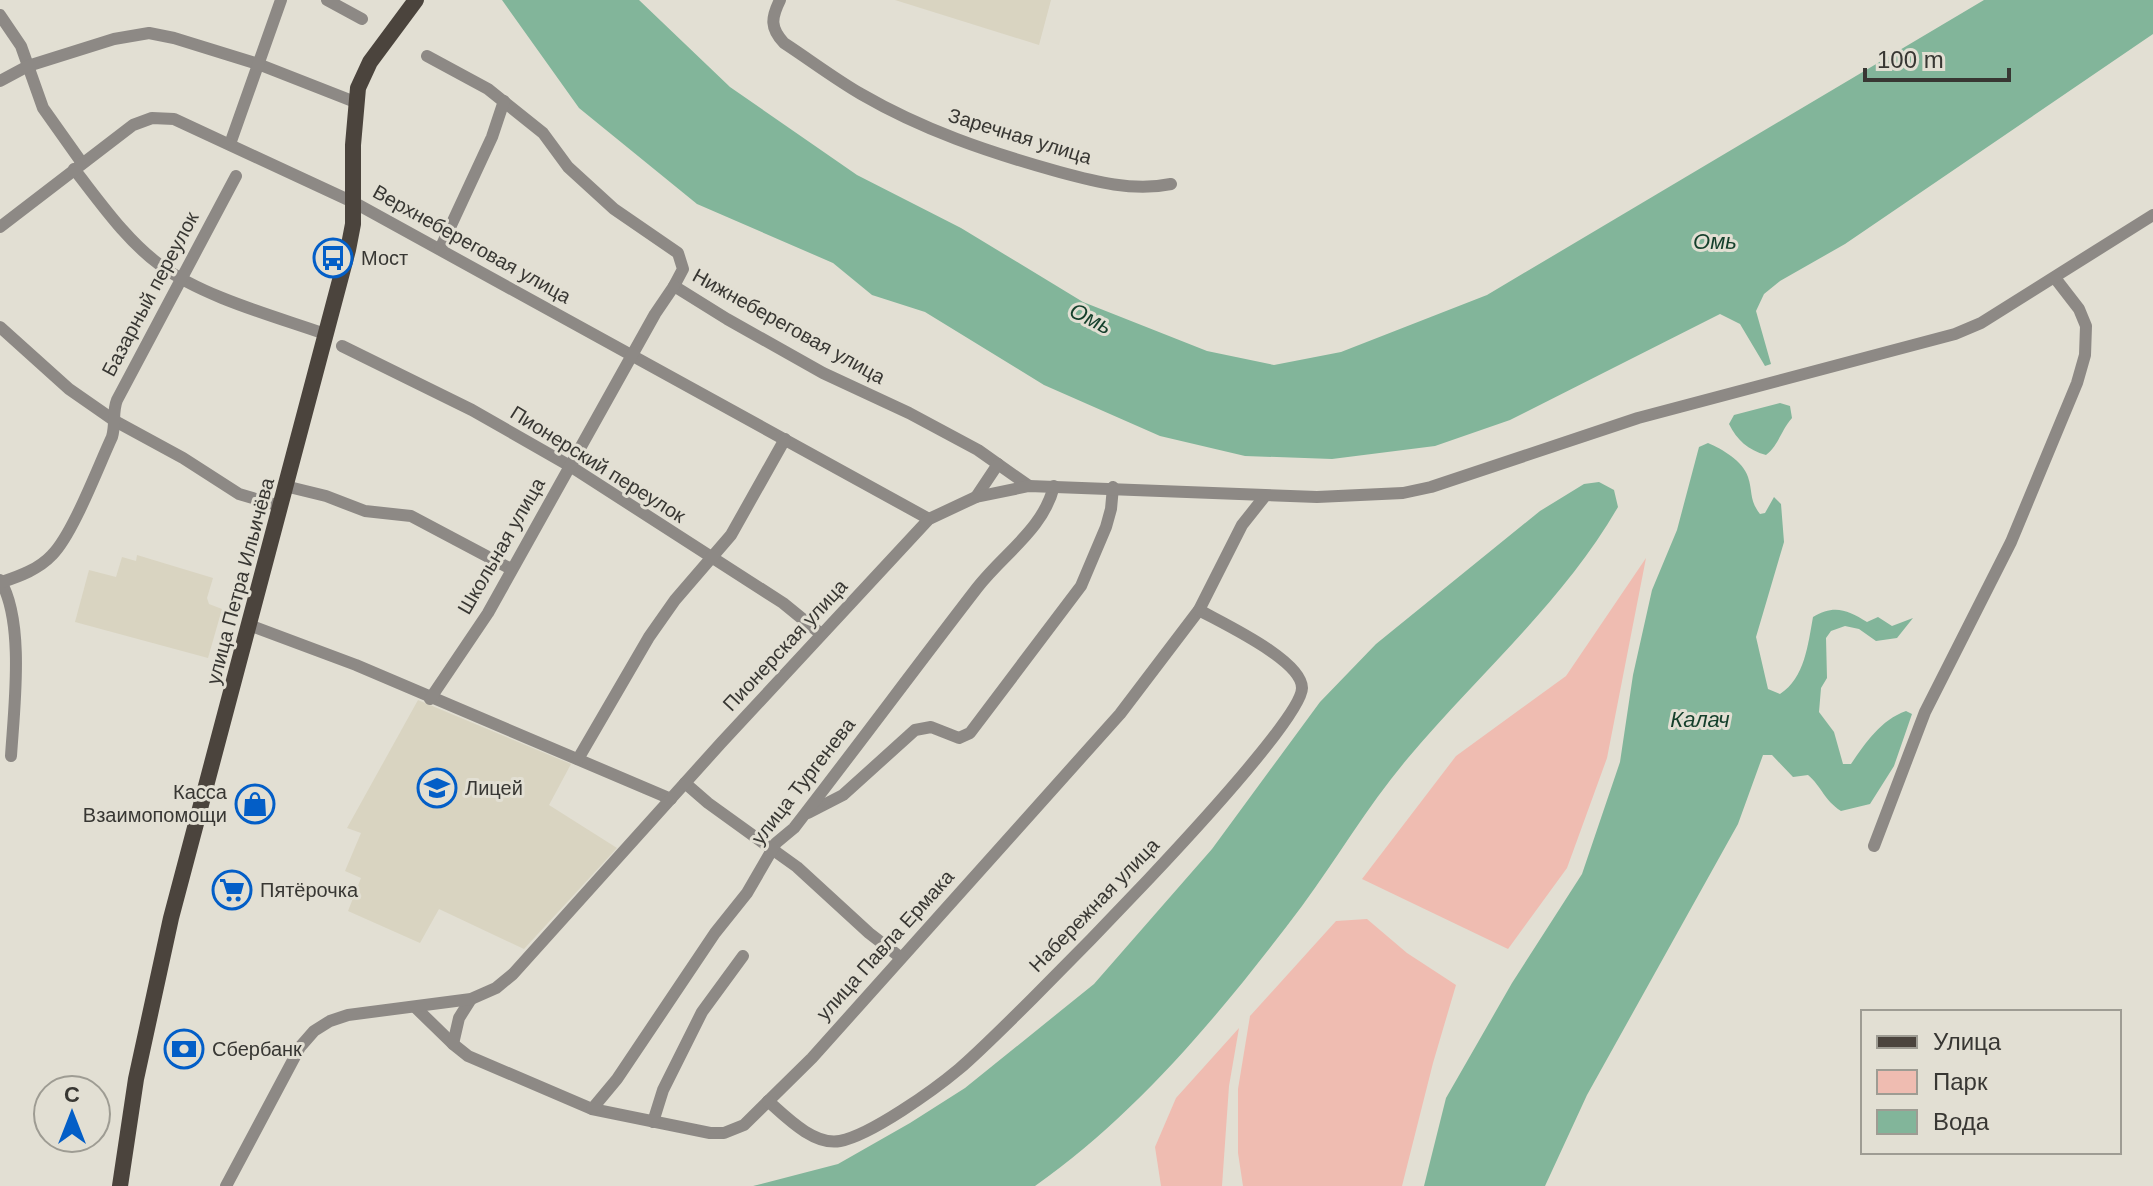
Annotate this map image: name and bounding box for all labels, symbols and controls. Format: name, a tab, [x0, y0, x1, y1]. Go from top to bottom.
scale bar	[1865, 32, 2009, 82]
text: 100 m	[1877, 46, 1944, 73]
street label: Заречная улица	[946, 104, 1095, 169]
street label: Верхнебереговая улица	[369, 180, 576, 308]
street label: Базарный переулок	[97, 208, 203, 380]
water label: Омь	[1693, 229, 1737, 254]
bus stop icon: Мост	[312, 237, 354, 279]
place label: Мост	[361, 247, 408, 269]
street label: Нижнебереговая улица	[689, 264, 890, 389]
water label: Омь	[1066, 298, 1116, 339]
street label: Пионерский переулок	[507, 401, 690, 527]
street label: Школьная улица	[453, 473, 549, 618]
street label: улица Петра Ильичёва	[202, 474, 278, 687]
street label: Пионерская улица	[718, 574, 852, 715]
water label: Калач	[1670, 707, 1730, 732]
street label: улица Тургенева	[747, 713, 860, 849]
school or university icon: Лицей	[416, 767, 458, 809]
place label: Лицей	[465, 777, 523, 799]
place label: Касса Взаимопомощи	[83, 781, 228, 826]
shop icon: Касса Взаимопомощи	[234, 783, 276, 825]
street label: Набережная улица	[1025, 833, 1164, 976]
street label: улица Павла Ермака	[812, 865, 959, 1025]
supermarket icon: Пятёрочка	[211, 869, 253, 911]
place label: Пятёрочка	[260, 879, 359, 901]
legend	[1861, 1010, 2121, 1154]
bank icon: Сбербанк	[163, 1028, 205, 1070]
text: Улица	[1933, 1028, 2002, 1055]
place label: Сбербанк	[212, 1038, 302, 1060]
text: Парк	[1933, 1068, 1988, 1095]
north arrow	[32, 1074, 112, 1154]
text: С	[64, 1082, 80, 1107]
text: Вода	[1933, 1108, 1990, 1135]

